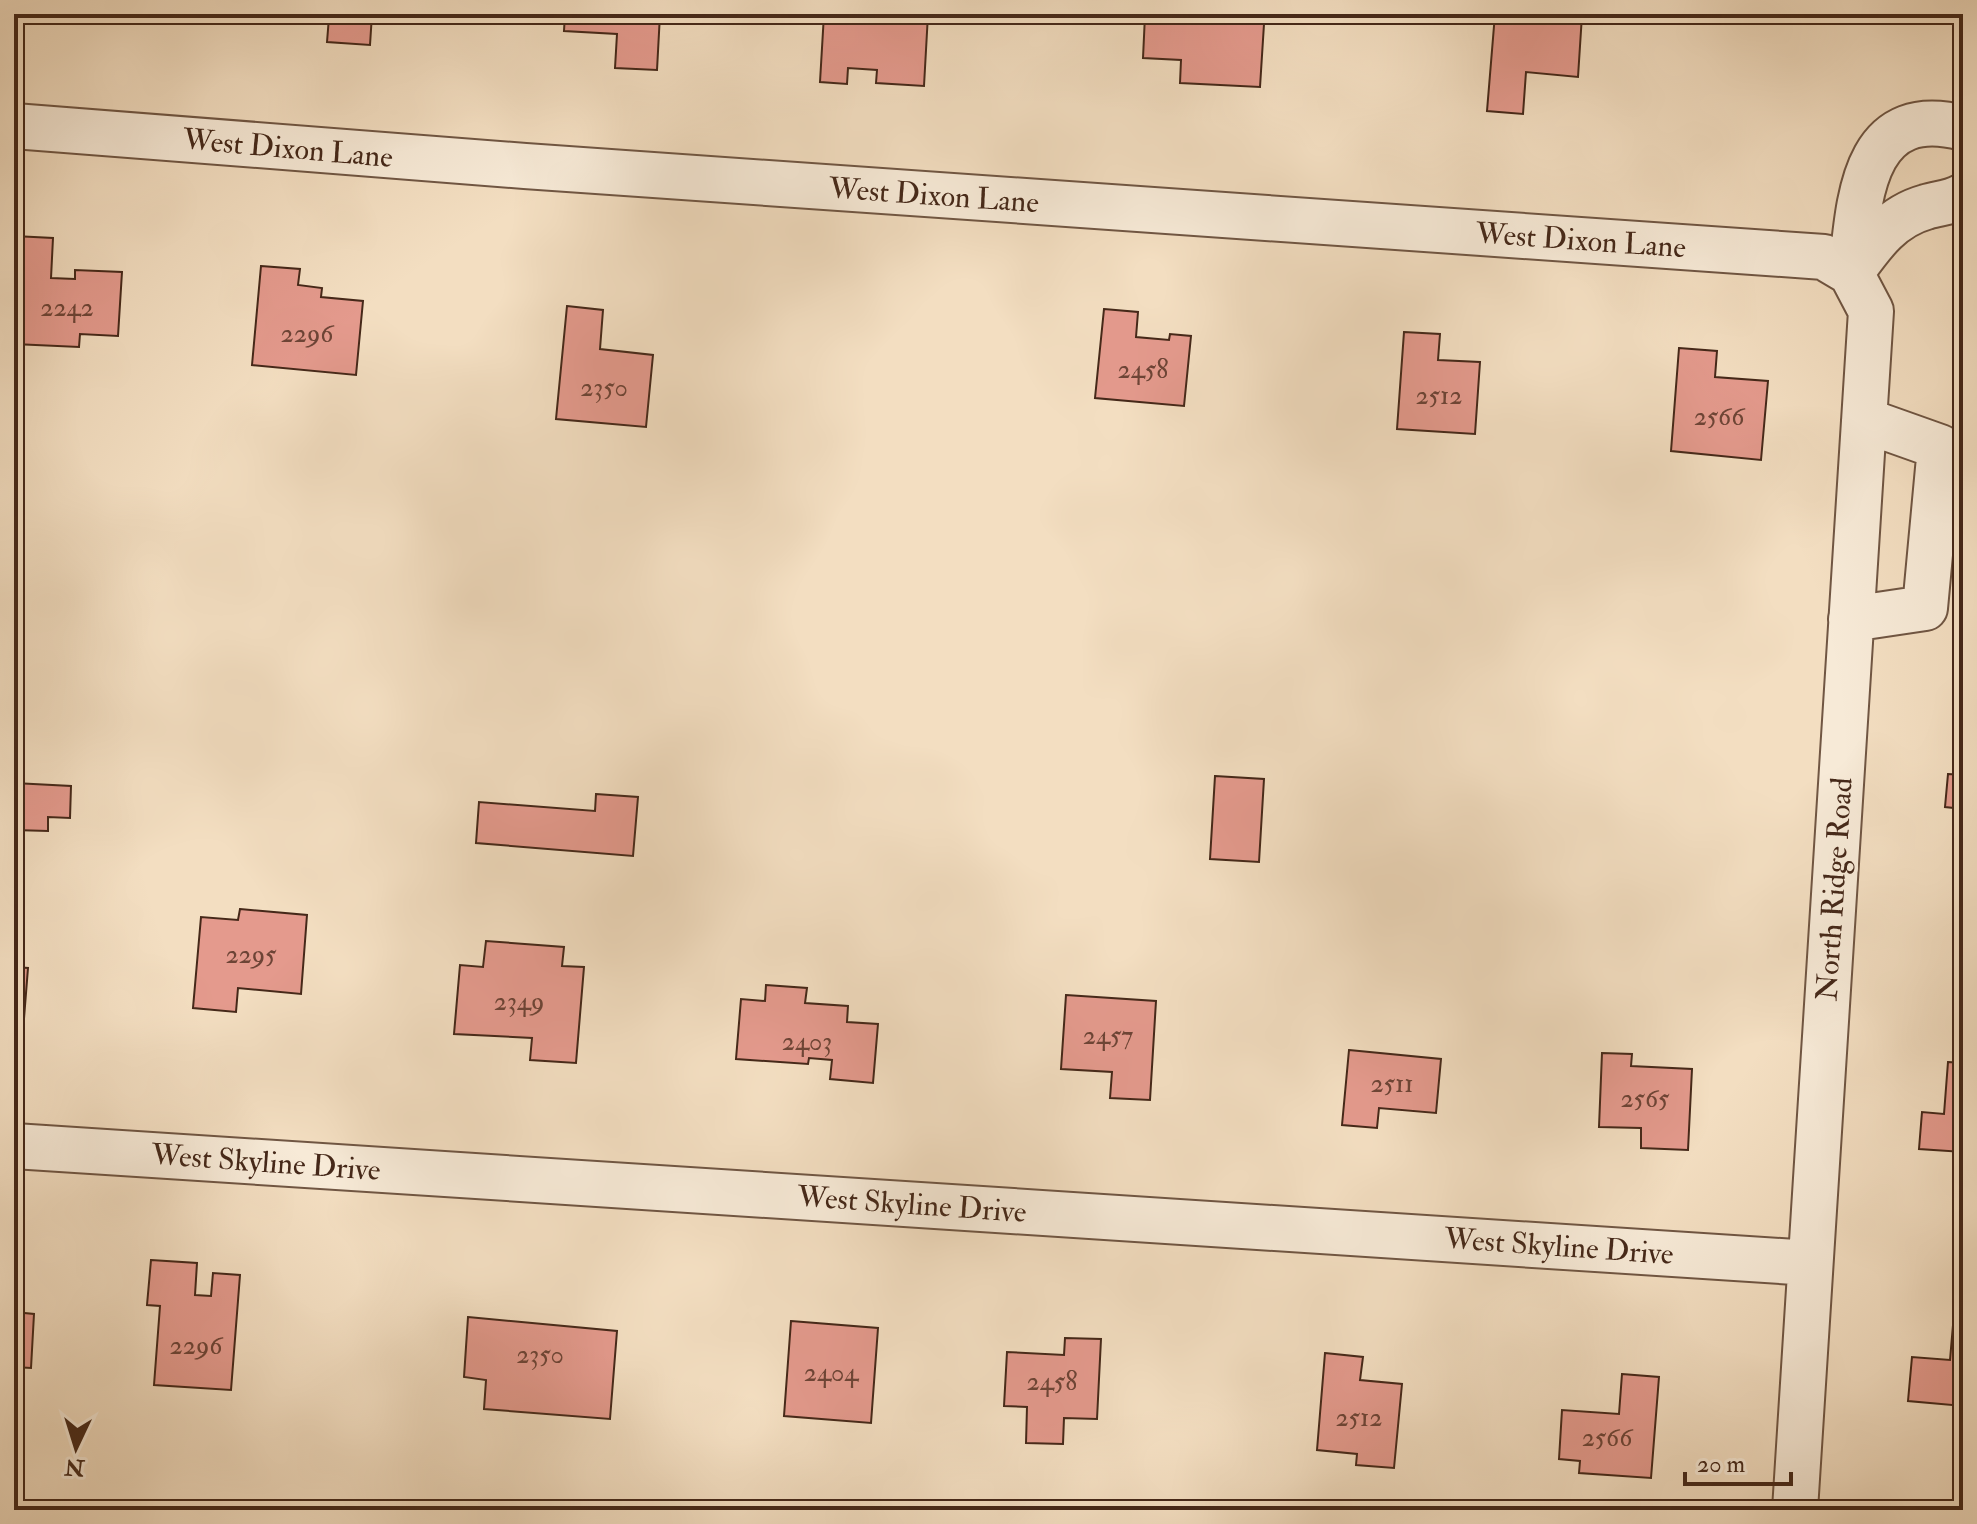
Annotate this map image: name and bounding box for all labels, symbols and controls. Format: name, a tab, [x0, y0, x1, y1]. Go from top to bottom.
street label: West Dixon Lane	[181, 121, 394, 176]
street label: West Dixon Lane	[827, 170, 1040, 221]
street label: West Dixon Lane	[1474, 215, 1687, 266]
house number: 2242	[40, 292, 94, 324]
house number: 2296	[281, 318, 335, 350]
house number: 2458	[1118, 354, 1168, 386]
house number: 2350	[580, 372, 628, 404]
house number: 2512	[1416, 380, 1463, 412]
house number: 2566	[1694, 401, 1746, 433]
street label: North Ridge Road	[1808, 776, 1861, 1002]
house number: 2295	[225, 939, 277, 971]
house number: 2349	[494, 986, 544, 1018]
house number: 2457	[1083, 1020, 1133, 1052]
house number: 2403	[782, 1026, 832, 1058]
house number: 2511	[1370, 1068, 1414, 1100]
house number: 2565	[1621, 1083, 1670, 1115]
street label: West Skyline Drive	[149, 1136, 382, 1189]
street label: West Skyline Drive	[795, 1178, 1028, 1231]
street label: West Skyline Drive	[1442, 1220, 1675, 1273]
house number: 2296	[170, 1330, 224, 1362]
house number: 2350	[516, 1339, 564, 1371]
house number: 2404	[804, 1357, 859, 1389]
house number: 2458	[1027, 1366, 1077, 1398]
house number: 2512	[1336, 1402, 1383, 1434]
north arrow	[36, 1408, 116, 1488]
house number: 2566	[1582, 1422, 1634, 1454]
scale bar	[1685, 1436, 1791, 1486]
text: 20 m	[1697, 1449, 1746, 1480]
text: N	[64, 1452, 86, 1482]

